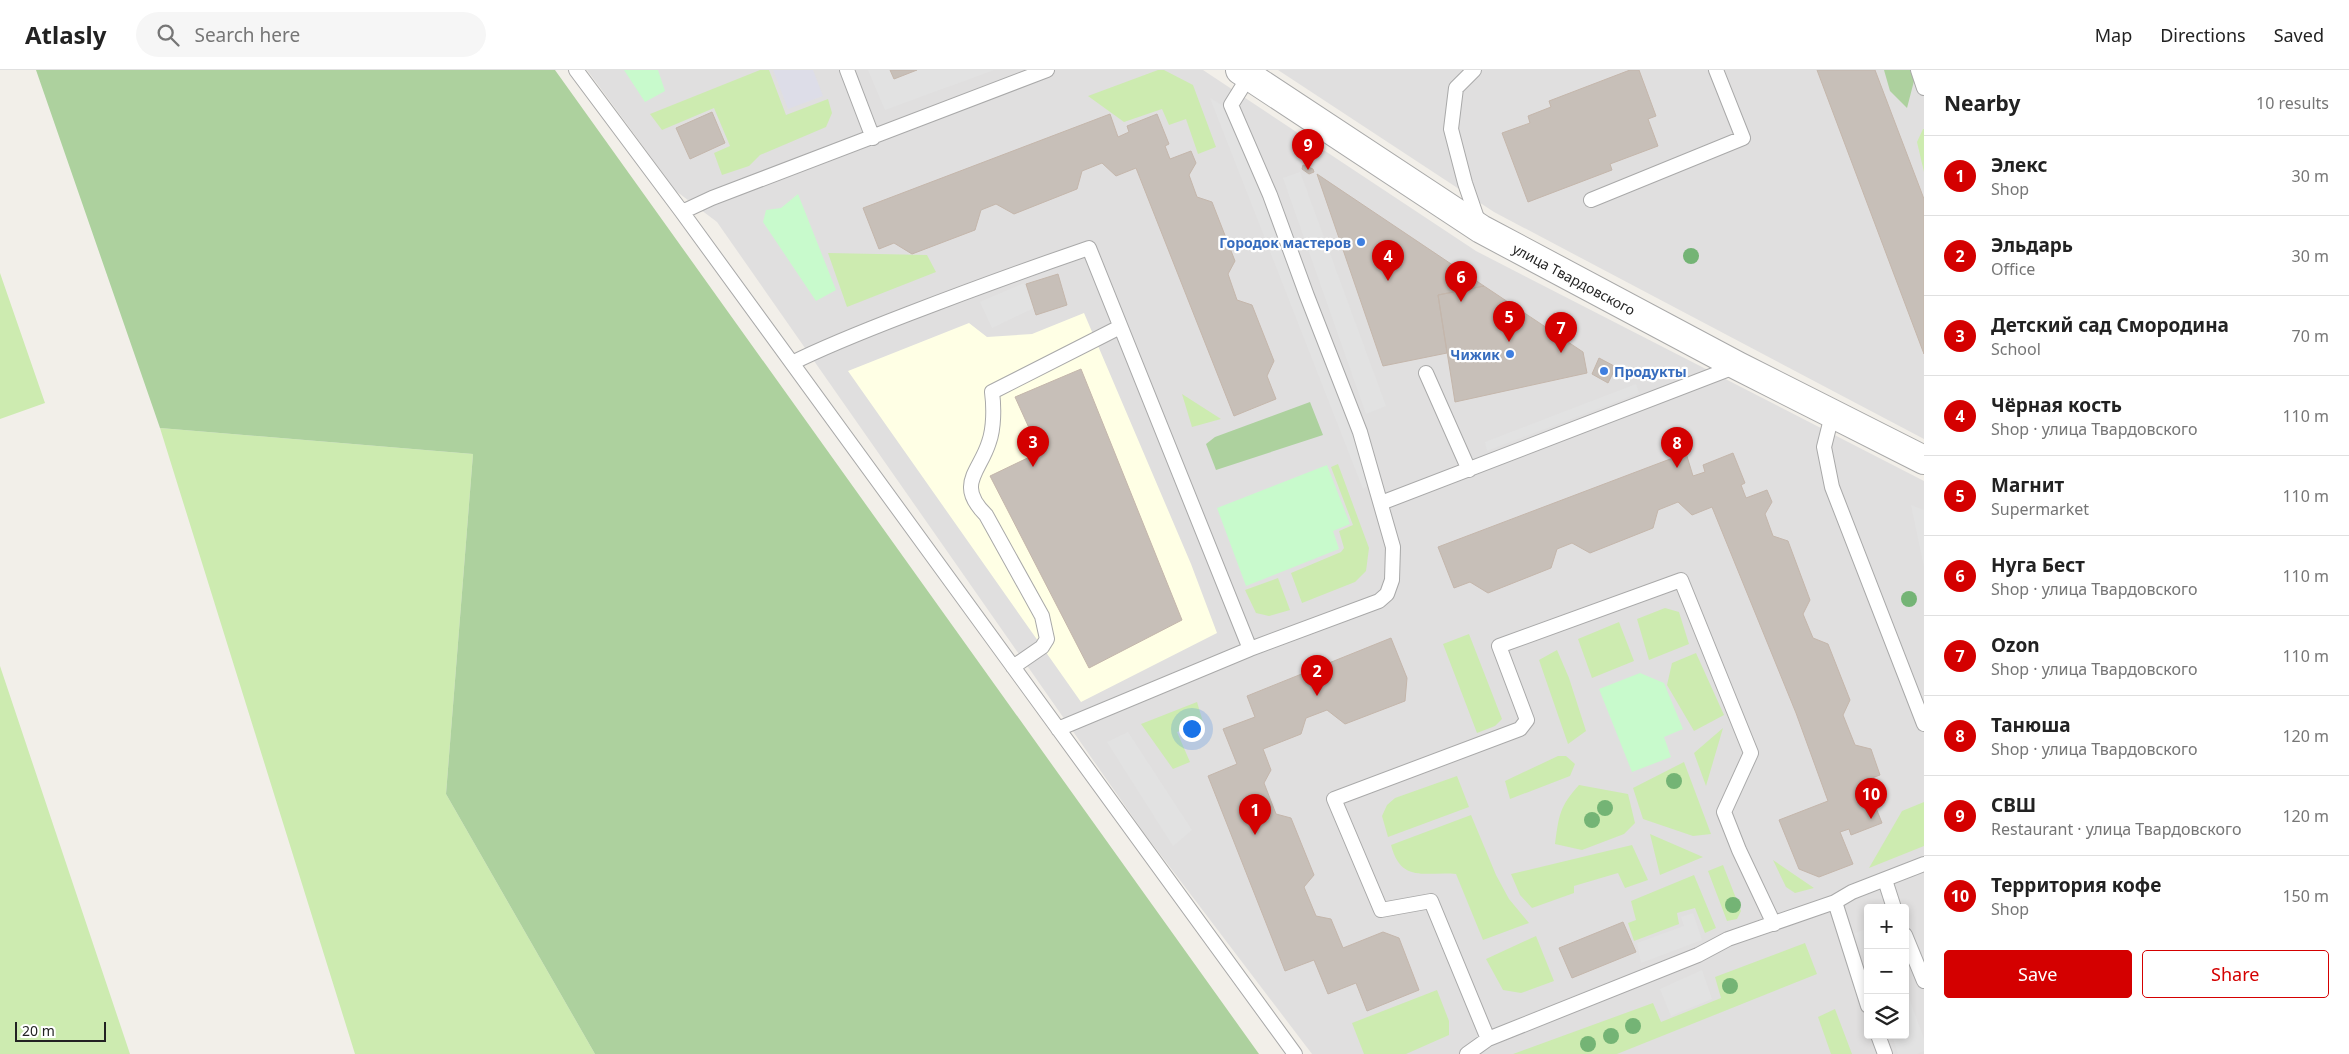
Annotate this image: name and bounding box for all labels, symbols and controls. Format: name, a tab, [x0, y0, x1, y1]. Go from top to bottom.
search box	[136, 12, 486, 57]
text: Atlasly	[25, 18, 106, 51]
icon: search	[154, 21, 182, 49]
text: Search here	[194, 22, 300, 48]
text: Map	[2095, 23, 2132, 47]
text: Directions	[2160, 23, 2246, 47]
text: Saved	[2274, 23, 2324, 47]
text: Nearby	[1944, 89, 2020, 117]
text: 10 results	[2256, 92, 2329, 114]
pin: 9	[1292, 129, 1324, 170]
text: Элекс	[1991, 152, 2048, 178]
text: 1	[1955, 165, 1965, 187]
text: 30 m	[2292, 165, 2329, 187]
text: Shop	[1991, 178, 2029, 200]
text: Эльдарь	[1991, 232, 2073, 258]
place label: Городок мастеров	[1219, 233, 1351, 252]
marker: Городок мастеров	[1355, 236, 1367, 248]
street label: улица Твардовского	[1509, 239, 1639, 319]
pin: 4	[1372, 240, 1404, 281]
text: 2	[1955, 245, 1965, 267]
text: 30 m	[2292, 245, 2329, 267]
text: Office	[1991, 258, 2035, 280]
pin: 6	[1445, 261, 1477, 302]
pin: 5	[1493, 301, 1525, 342]
pin: 7	[1545, 312, 1577, 353]
text: Детский сад Смородина	[1991, 312, 2229, 338]
text: 3	[1955, 325, 1965, 347]
text: 70 m	[2292, 325, 2329, 347]
text: School	[1991, 338, 2041, 360]
place label: Чижик	[1450, 345, 1500, 364]
marker: Чижик	[1504, 348, 1516, 360]
place label: Продукты	[1614, 362, 1687, 381]
marker: Продукты	[1598, 365, 1610, 377]
text: Чёрная кость	[1991, 392, 2122, 418]
text: 4	[1955, 405, 1965, 427]
text: 110 m	[2282, 405, 2329, 427]
text: Shop · улица Твардовского	[1991, 418, 2197, 440]
pin: 3	[1017, 426, 1049, 467]
pin: 8	[1661, 427, 1693, 468]
text: Магнит	[1991, 472, 2064, 498]
text: 5	[1955, 485, 1965, 507]
text: 110 m	[2282, 485, 2329, 507]
text: Supermarket	[1991, 498, 2089, 520]
text: Нуга Бест	[1991, 552, 2085, 578]
text: 6	[1955, 565, 1965, 587]
text: 110 m	[2282, 565, 2329, 587]
text: Shop · улица Твардовского	[1991, 578, 2197, 600]
text: Ozon	[1991, 632, 2040, 658]
text: 7	[1955, 645, 1965, 667]
text: 110 m	[2282, 645, 2329, 667]
pin: 2	[1301, 655, 1333, 696]
text: Shop · улица Твардовского	[1991, 658, 2197, 680]
text: Танюша	[1991, 712, 2071, 738]
your location	[1179, 716, 1205, 742]
text: 8	[1955, 725, 1965, 747]
text: 120 m	[2282, 725, 2329, 747]
text: Shop · улица Твардовского	[1991, 738, 2197, 760]
pin: 10	[1855, 778, 1887, 819]
text: СВШ	[1991, 792, 2036, 818]
pin: 1	[1239, 794, 1271, 835]
text: 9	[1955, 805, 1965, 827]
text: 120 m	[2282, 805, 2329, 827]
text: Restaurant · улица Твардовского	[1991, 818, 2241, 840]
text: Территория кофе	[1991, 872, 2161, 898]
text: 10	[1951, 885, 1969, 907]
text: 150 m	[2282, 885, 2329, 907]
text: Shop	[1991, 898, 2029, 920]
map controls	[1864, 904, 1909, 1039]
button: +	[1864, 904, 1909, 949]
button: −	[1864, 949, 1909, 994]
button: Save	[1944, 950, 2132, 998]
button: Share	[2142, 950, 2329, 998]
button: layers	[1864, 994, 1909, 1039]
scale bar	[15, 1019, 106, 1042]
text: 20 m	[22, 1021, 55, 1040]

